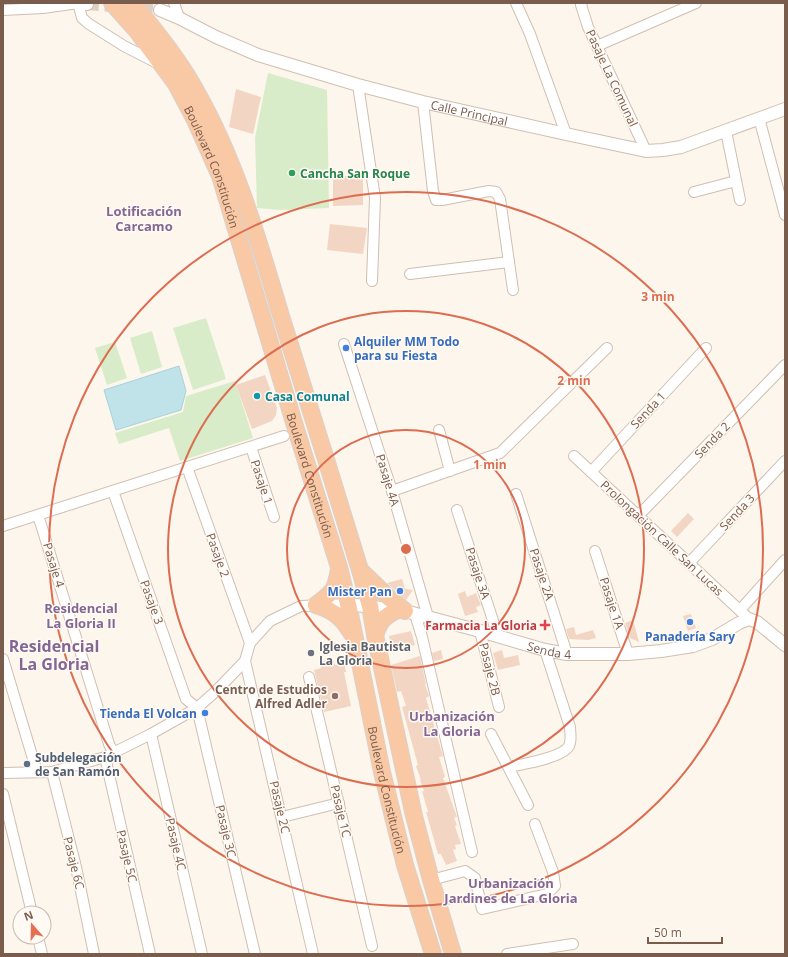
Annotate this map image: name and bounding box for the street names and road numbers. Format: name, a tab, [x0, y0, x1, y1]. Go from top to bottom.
street label: Pasaje La Comunal	[582, 27, 642, 129]
street label: Calle Principal	[429, 96, 510, 129]
street label: Boulevard Constitución	[180, 103, 244, 230]
street label: Senda 1	[627, 388, 669, 432]
street label: Boulevard Constitución	[283, 411, 338, 540]
street label: Senda 2	[690, 418, 734, 462]
street label: Pasaje 4A	[372, 452, 404, 509]
street label: Pasaje 1	[247, 457, 277, 507]
street label: Prolongación Calle San Lucas	[597, 476, 727, 600]
street label: Senda 3	[716, 490, 759, 534]
street label: Pasaje 2	[202, 530, 234, 580]
street label: Pasaje 4	[39, 541, 69, 590]
street label: Pasaje 3A	[462, 545, 494, 602]
street label: Pasaje 2A	[526, 546, 558, 603]
street label: Pasaje 1A	[596, 575, 628, 632]
street label: Pasaje 3	[136, 577, 168, 627]
street label: Senda 4	[525, 637, 571, 663]
street label: Pasaje 2B	[475, 641, 505, 697]
street label: Boulevard Constitución	[364, 725, 410, 855]
street label: Pasaje 2C	[266, 779, 294, 835]
street label: Pasaje 1C	[327, 783, 355, 839]
street label: Pasaje 3C	[212, 803, 240, 859]
street label: Pasaje 4C	[162, 816, 190, 872]
street label: Pasaje 5C	[113, 828, 141, 884]
street label: Pasaje 6C	[59, 835, 89, 891]

